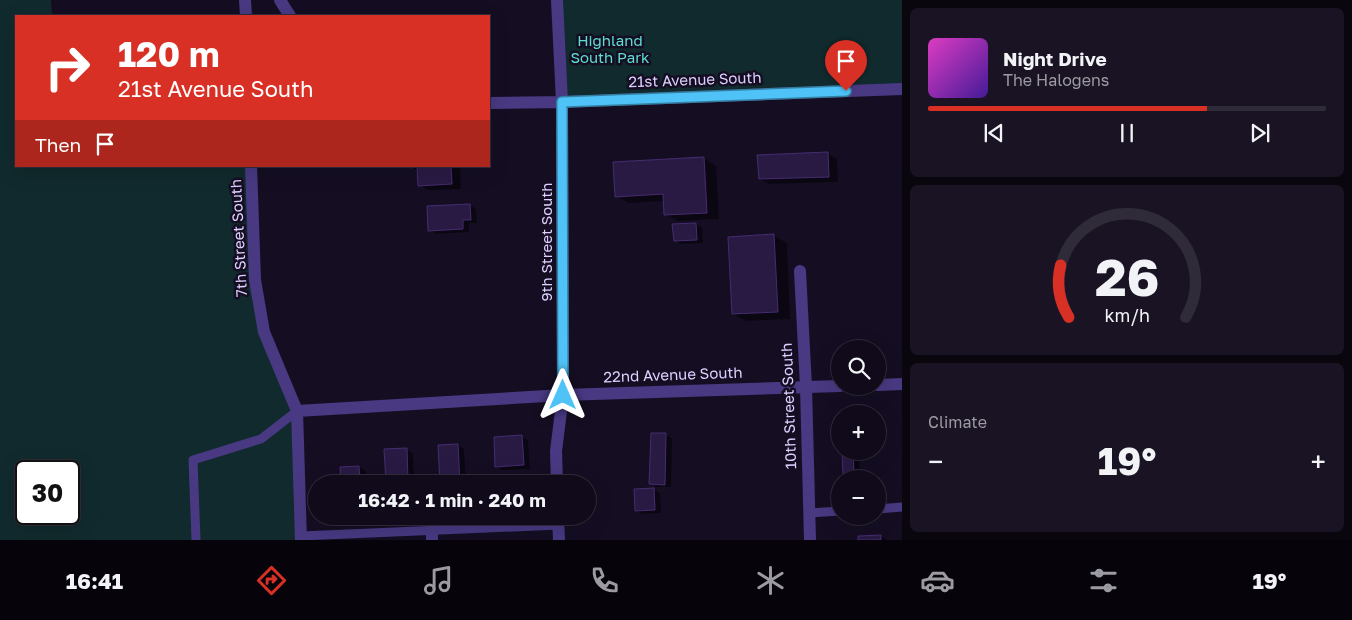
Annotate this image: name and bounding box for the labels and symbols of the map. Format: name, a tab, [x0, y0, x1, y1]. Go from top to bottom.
park label: Highland South Park	[570, 31, 650, 66]
pin	[825, 40, 867, 91]
street label: 21st Avenue South	[628, 68, 762, 90]
street label: 7th Street South	[226, 179, 250, 297]
street label: 9th Street South	[537, 182, 555, 302]
street label: 10th Street South	[777, 342, 799, 470]
street label: 22nd Avenue South	[603, 363, 743, 385]
position arrow	[536, 368, 588, 420]
speed limit sign: 30	[15, 460, 80, 525]

